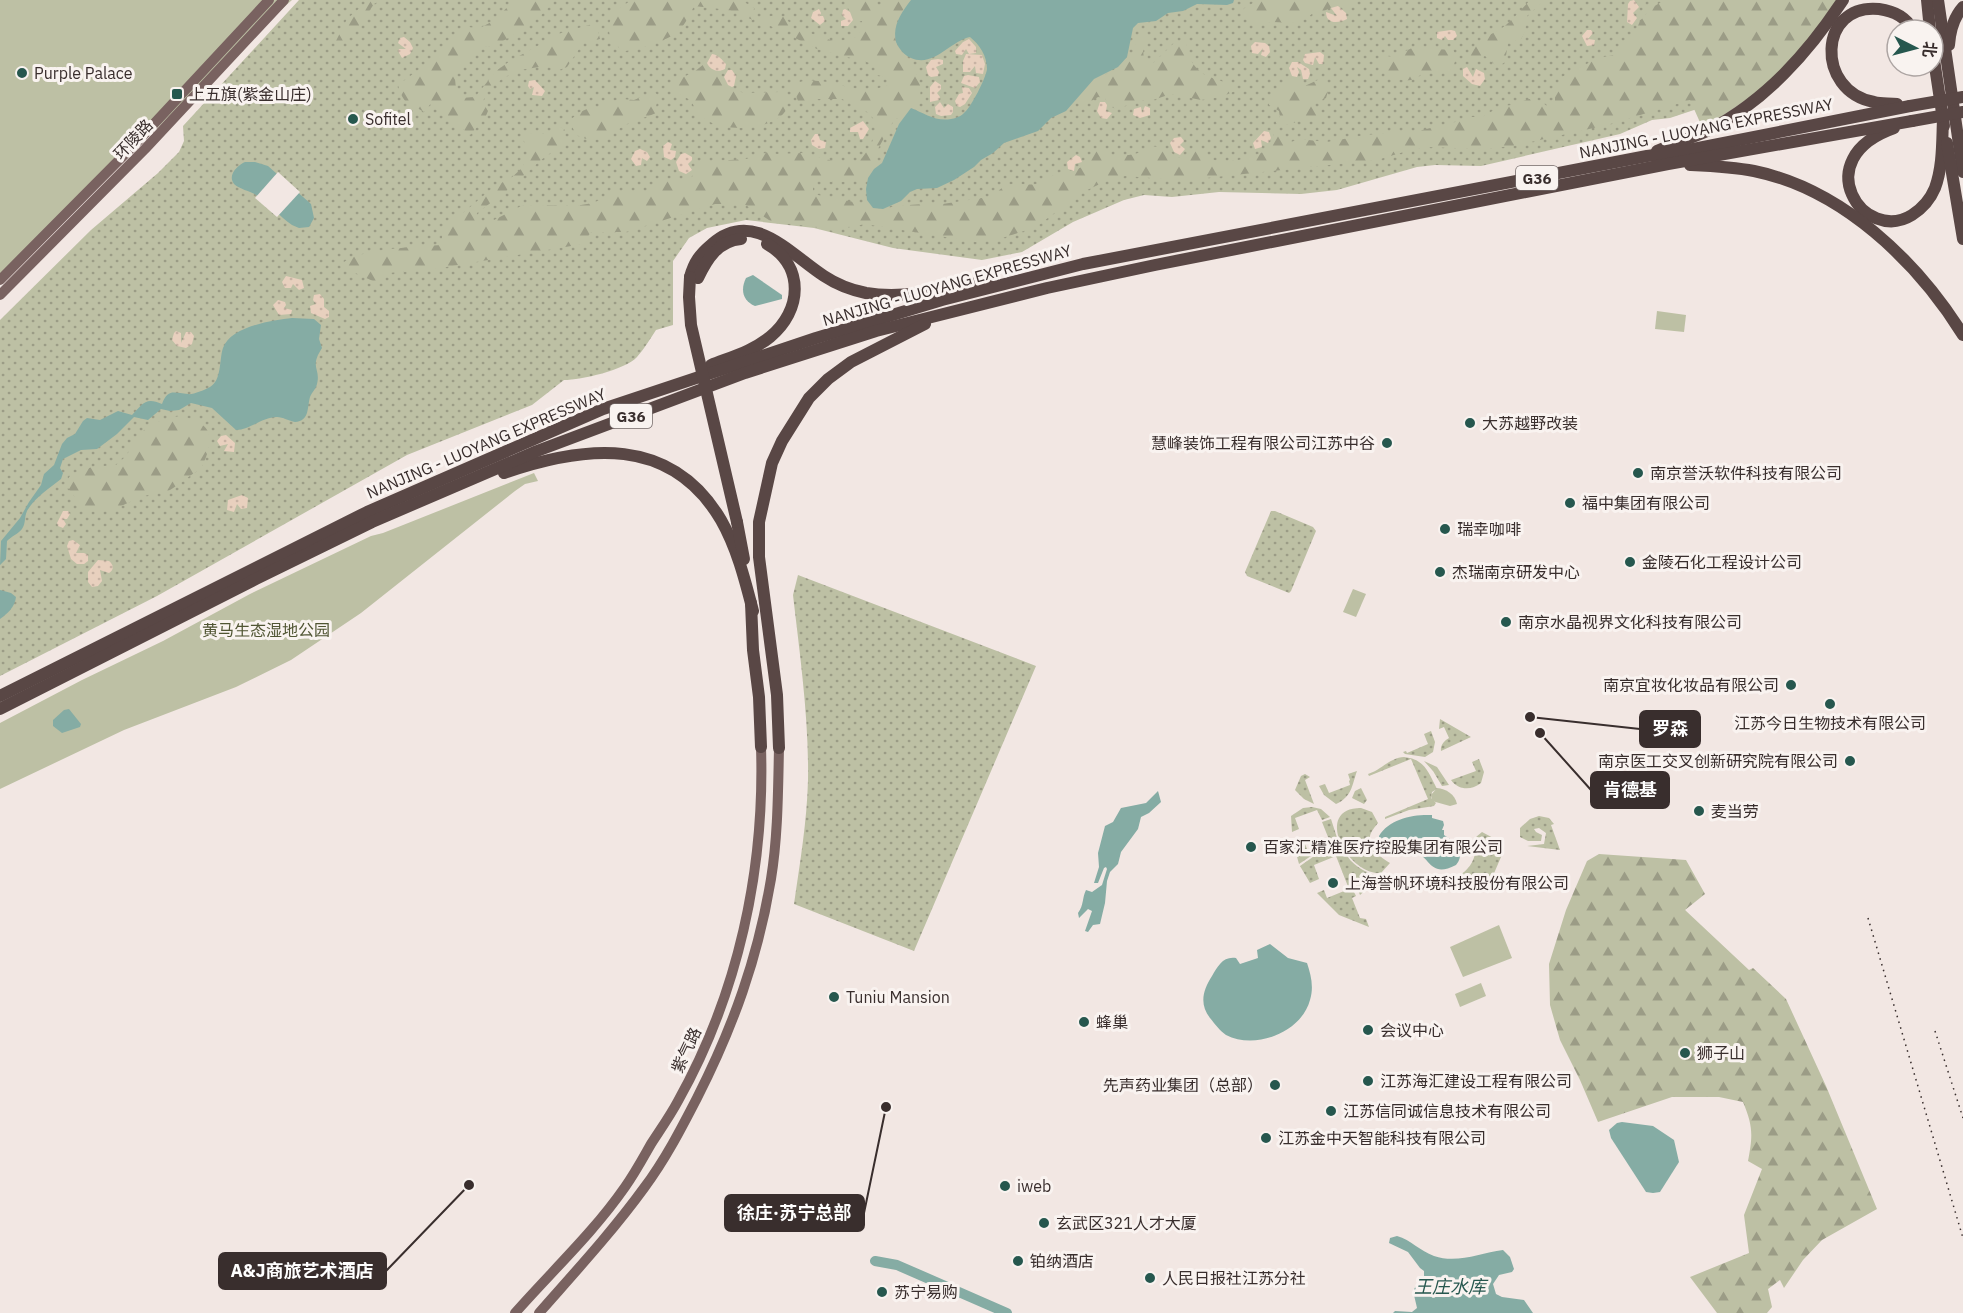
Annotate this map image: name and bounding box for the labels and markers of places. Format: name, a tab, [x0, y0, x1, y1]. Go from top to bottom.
place label: Purple Palace	[34, 63, 133, 83]
marker: Purple Palace	[15, 66, 29, 80]
place label: 上五旗(紫金山庄)	[189, 84, 312, 104]
marker: 上五旗(紫金山庄)	[170, 87, 184, 101]
place label: Sofitel	[365, 109, 411, 129]
marker: Sofitel	[346, 112, 360, 126]
place label: 大苏越野改装	[1482, 413, 1578, 433]
marker: 大苏越野改装	[1463, 416, 1477, 430]
place label: 慧峰装饰工程有限公司江苏中谷	[1151, 433, 1375, 453]
marker: 慧峰装饰工程有限公司江苏中谷	[1380, 436, 1394, 450]
place label: 南京誉沃软件科技有限公司	[1650, 463, 1842, 483]
marker: 南京誉沃软件科技有限公司	[1631, 466, 1645, 480]
place label: 福中集团有限公司	[1582, 493, 1710, 513]
marker: 福中集团有限公司	[1563, 496, 1577, 510]
place label: 瑞幸咖啡	[1457, 519, 1521, 539]
marker: 瑞幸咖啡	[1438, 522, 1452, 536]
place label: 金陵石化工程设计公司	[1642, 552, 1802, 572]
marker: 金陵石化工程设计公司	[1623, 555, 1637, 569]
place label: 杰瑞南京研发中心	[1452, 562, 1580, 582]
marker: 杰瑞南京研发中心	[1433, 565, 1447, 579]
place label: 南京水晶视界文化科技有限公司	[1518, 612, 1742, 632]
marker: 南京水晶视界文化科技有限公司	[1499, 615, 1513, 629]
place label: 南京宜妆化妆品有限公司	[1603, 675, 1779, 695]
marker: 南京宜妆化妆品有限公司	[1784, 678, 1798, 692]
marker: 江苏今日生物技术有限公司	[1823, 697, 1837, 711]
callout: 罗森	[1640, 711, 1700, 747]
place label: 江苏今日生物技术有限公司	[1734, 713, 1926, 733]
place label: 南京医工交叉创新研究院有限公司	[1598, 751, 1838, 771]
marker: 南京医工交叉创新研究院有限公司	[1843, 754, 1857, 768]
callout: 肯德基	[1591, 772, 1669, 808]
place label: 麦当劳	[1711, 801, 1759, 821]
marker: 麦当劳	[1692, 804, 1706, 818]
place label: 百家汇精准医疗控股集团有限公司	[1263, 837, 1503, 857]
marker: 百家汇精准医疗控股集团有限公司	[1244, 840, 1258, 854]
place label: 上海誉帆环境科技股份有限公司	[1345, 873, 1569, 893]
marker: 上海誉帆环境科技股份有限公司	[1326, 876, 1340, 890]
place label: Tuniu Mansion	[846, 987, 950, 1007]
marker: Tuniu Mansion	[827, 990, 841, 1004]
place label: 蜂巢	[1096, 1012, 1128, 1032]
marker: 蜂巢	[1077, 1015, 1091, 1029]
place label: 会议中心	[1380, 1020, 1444, 1040]
marker: 会议中心	[1361, 1023, 1375, 1037]
place label: 狮子山	[1697, 1043, 1745, 1063]
marker: 狮子山	[1678, 1046, 1692, 1060]
place label: 江苏海汇建设工程有限公司	[1380, 1071, 1572, 1091]
marker: 江苏海汇建设工程有限公司	[1361, 1074, 1375, 1088]
place label: 先声药业集团（总部）	[1103, 1075, 1263, 1095]
marker: 先声药业集团（总部）	[1268, 1078, 1282, 1092]
place label: 江苏信同诚信息技术有限公司	[1343, 1101, 1551, 1121]
marker: 江苏信同诚信息技术有限公司	[1324, 1104, 1338, 1118]
place label: 江苏金中天智能科技有限公司	[1278, 1128, 1486, 1148]
marker: 江苏金中天智能科技有限公司	[1259, 1131, 1273, 1145]
place label: iweb	[1017, 1176, 1051, 1196]
marker: iweb	[998, 1179, 1012, 1193]
callout: 徐庄·苏宁总部	[725, 1195, 864, 1231]
place label: 玄武区321人才大厦	[1056, 1213, 1197, 1233]
marker: 玄武区321人才大厦	[1037, 1216, 1051, 1230]
place label: 铂纳酒店	[1030, 1251, 1094, 1271]
callout: A&J商旅艺术酒店	[219, 1253, 386, 1289]
marker: 铂纳酒店	[1011, 1254, 1025, 1268]
place label: 人民日报社江苏分社	[1162, 1268, 1306, 1288]
marker: 人民日报社江苏分社	[1143, 1271, 1157, 1285]
place label: 苏宁易购	[894, 1282, 958, 1302]
marker: 苏宁易购	[875, 1285, 889, 1299]

